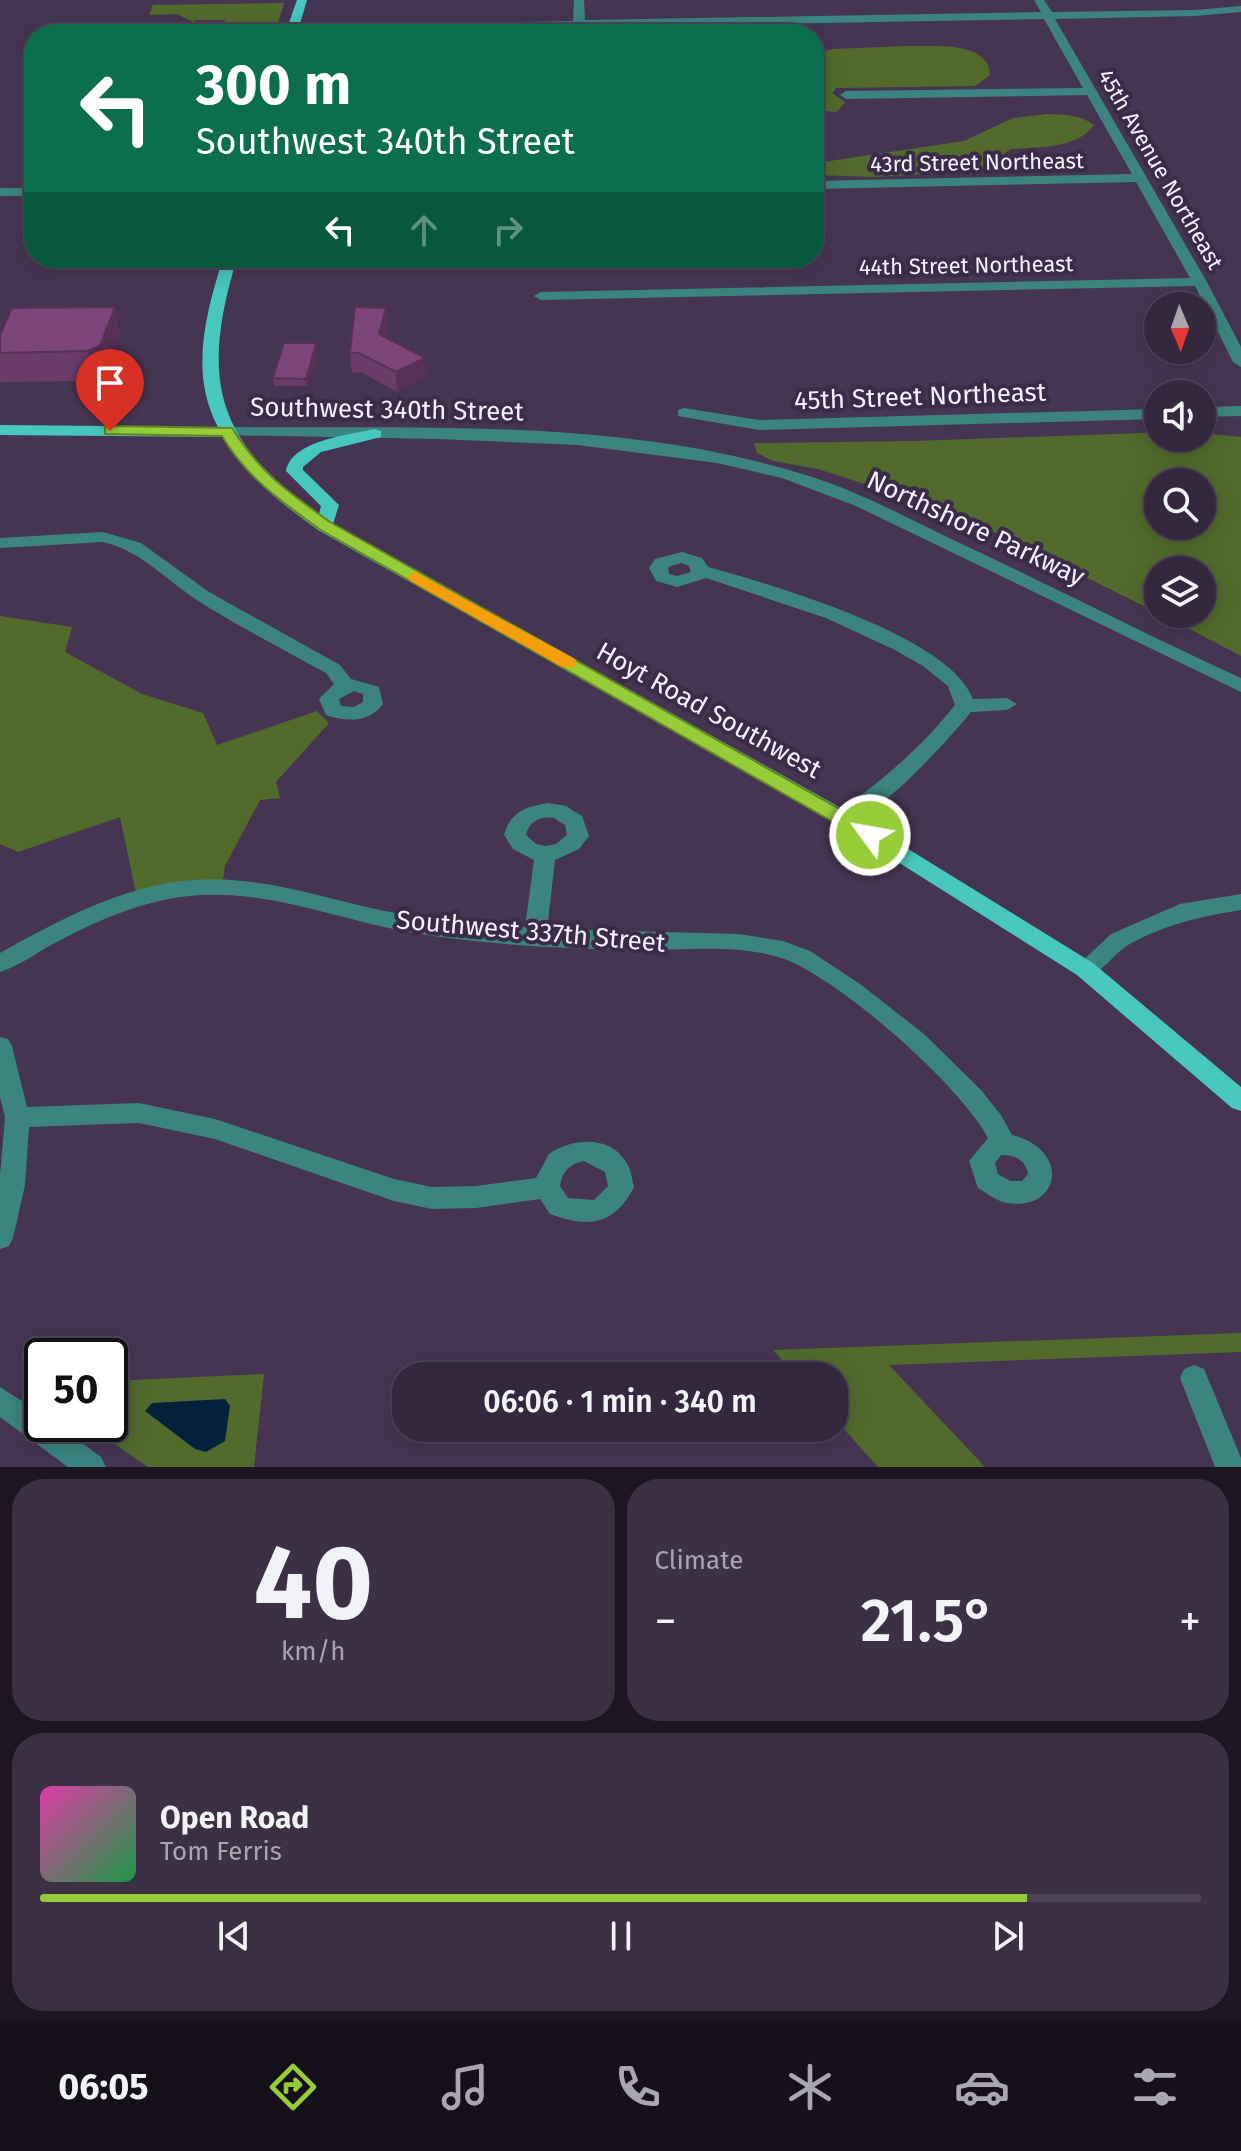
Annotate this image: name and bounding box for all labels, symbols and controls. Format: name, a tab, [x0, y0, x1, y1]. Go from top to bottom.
text: 300 m	[196, 52, 351, 119]
icon: left	[64, 56, 168, 160]
street label: 45th Avenue Northeast	[1092, 64, 1229, 274]
text: Southwest 340th Street	[196, 120, 575, 164]
street label: 43rd Street Northeast	[870, 147, 1084, 178]
icon: left	[318, 208, 362, 252]
icon: ahead	[402, 208, 446, 252]
icon: right	[486, 208, 530, 252]
street label: 44th Street Northeast	[859, 250, 1074, 281]
north arrow	[1144, 292, 1216, 364]
map controls	[1144, 292, 1216, 628]
pin	[76, 349, 144, 431]
icon: arrive	[88, 361, 132, 405]
street label: 45th Street Northeast	[793, 377, 1047, 416]
button: sound	[1144, 380, 1216, 452]
street label: Southwest 340th Street	[250, 392, 525, 427]
street label: Northshore Parkway	[862, 464, 1090, 593]
button: search	[1144, 468, 1216, 540]
button: layers	[1144, 556, 1216, 628]
street label: Hoyt Road Southwest	[591, 636, 827, 785]
position arrow	[828, 793, 912, 877]
street label: Southwest 337th Street	[395, 904, 667, 959]
speed limit sign: 50	[24, 1338, 128, 1442]
text: 06:06 · 1 min · 340 m	[483, 1384, 757, 1420]
text: 40	[253, 1521, 373, 1646]
text: Climate	[655, 1545, 743, 1576]
text: 21.5°	[861, 1585, 995, 1657]
text: −	[655, 1595, 677, 1648]
text: +	[1179, 1595, 1201, 1648]
text: km/h	[281, 1636, 345, 1667]
text: Open Road	[160, 1800, 309, 1836]
text: Tom Ferris	[160, 1836, 282, 1867]
icon: previous	[212, 1914, 256, 1958]
icon: pause	[599, 1914, 643, 1958]
icon: next	[986, 1914, 1030, 1958]
icon: directions	[265, 2059, 321, 2115]
icon: music	[437, 2059, 493, 2115]
icon: phone	[610, 2059, 666, 2115]
icon: climate	[782, 2059, 838, 2115]
icon: car	[954, 2059, 1010, 2115]
icon: filters	[1127, 2059, 1183, 2115]
text: 06:05	[58, 2065, 149, 2109]

